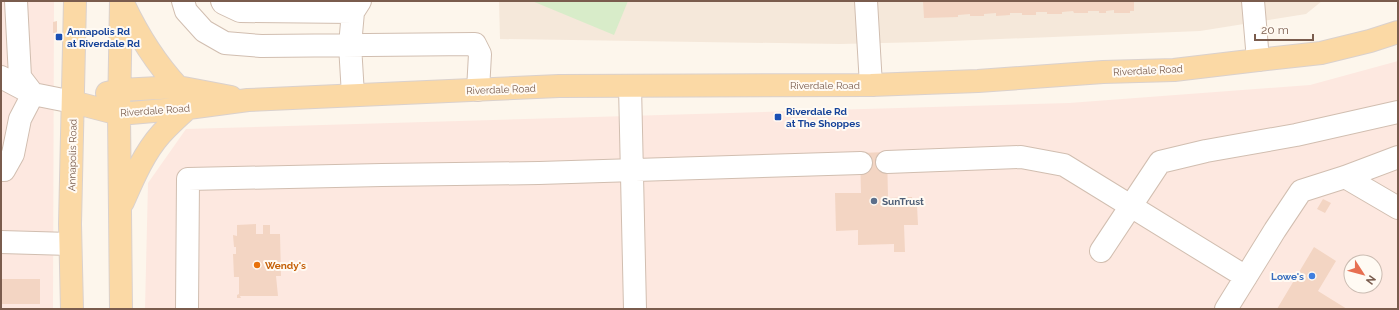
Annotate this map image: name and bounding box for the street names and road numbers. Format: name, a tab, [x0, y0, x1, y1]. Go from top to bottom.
street label: Riverdale Road	[1113, 63, 1183, 78]
street label: Riverdale Road	[790, 80, 860, 91]
street label: Riverdale Road	[466, 83, 536, 96]
street label: Riverdale Road	[120, 103, 190, 118]
street label: Annapolis Road	[66, 119, 79, 191]

